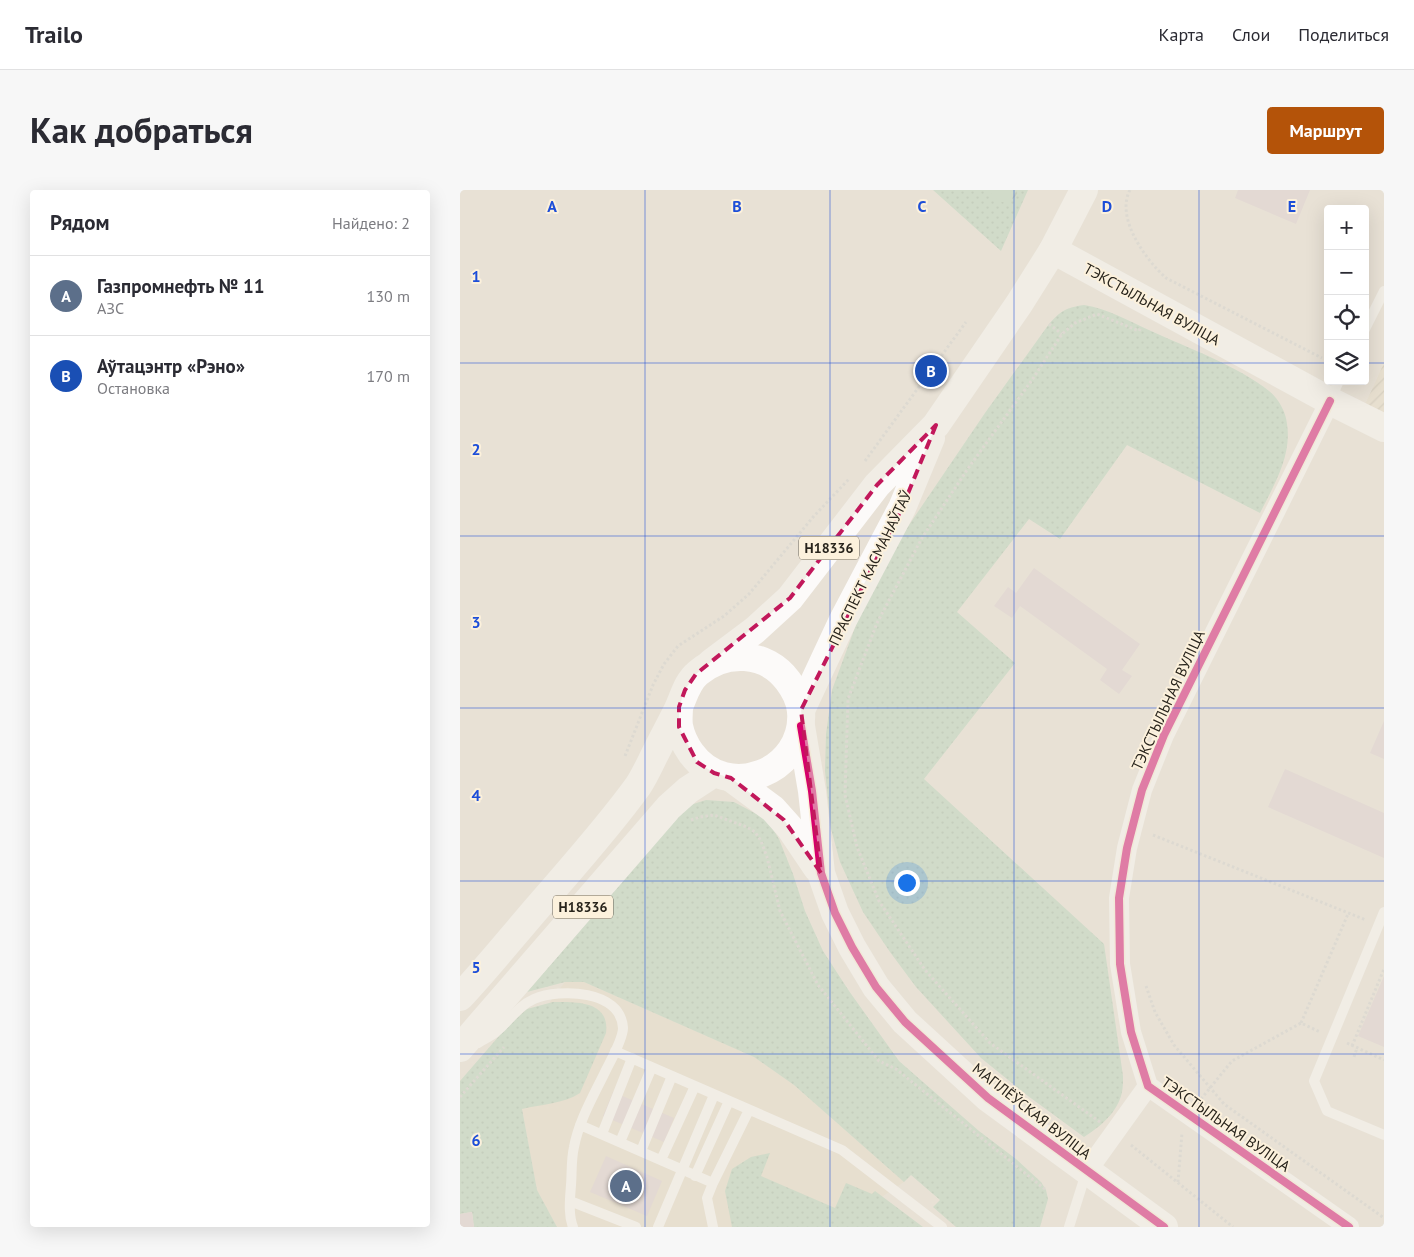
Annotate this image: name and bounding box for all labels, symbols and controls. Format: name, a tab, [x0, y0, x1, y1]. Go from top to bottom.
text: Trailo	[25, 19, 83, 50]
text: Карта	[1159, 23, 1204, 46]
text: Слои	[1232, 23, 1270, 46]
text: Поделиться	[1298, 23, 1389, 46]
text: Как добраться	[30, 107, 253, 153]
button: Маршрут	[1267, 107, 1384, 154]
text: A	[547, 196, 557, 216]
text: B	[732, 196, 742, 216]
text: C	[918, 196, 927, 216]
text: D	[1102, 196, 1112, 216]
text: E	[1288, 196, 1296, 216]
map controls	[1324, 205, 1369, 385]
button: +	[1324, 205, 1369, 250]
text: Рядом	[50, 209, 109, 236]
text: Найдено: 2	[332, 213, 410, 233]
button: −	[1324, 250, 1369, 295]
street label: ТЭКСТЫЛЬНАЯ ВУЛІЦА	[1081, 259, 1224, 349]
text: 1	[471, 266, 481, 286]
text: Газпромнефть № 11	[97, 274, 265, 298]
text: A	[61, 286, 71, 306]
text: 130 m	[367, 286, 410, 306]
button: locate	[1324, 295, 1369, 340]
text: АЗС	[97, 298, 124, 318]
button: layers	[1324, 340, 1369, 385]
pin: B	[915, 352, 947, 390]
text: Аўтацэнтр «Рэно»	[97, 354, 245, 378]
text: B	[61, 366, 71, 386]
text: 170 m	[367, 366, 410, 386]
text: Остановка	[97, 378, 170, 398]
text: 2	[471, 439, 481, 459]
street label: ПРАСПЕКТ КАСМАНАЎТАЎ	[824, 487, 916, 649]
road number: Н18336	[799, 536, 859, 559]
text: 3	[471, 612, 481, 632]
street label: ТЭКСТЫЛЬНАЯ ВУЛІЦА	[1127, 627, 1209, 773]
text: 4	[471, 785, 481, 805]
your location	[894, 870, 920, 896]
road number: Н18336	[553, 896, 613, 919]
text: 5	[471, 957, 481, 977]
street label: МАГІЛЁЎСКАЯ ВУЛІЦА	[969, 1059, 1095, 1163]
street label: ТЭКСТЫЛЬНАЯ ВУЛІЦА	[1158, 1072, 1294, 1176]
text: 6	[471, 1130, 481, 1150]
pin: A	[610, 1167, 642, 1205]

